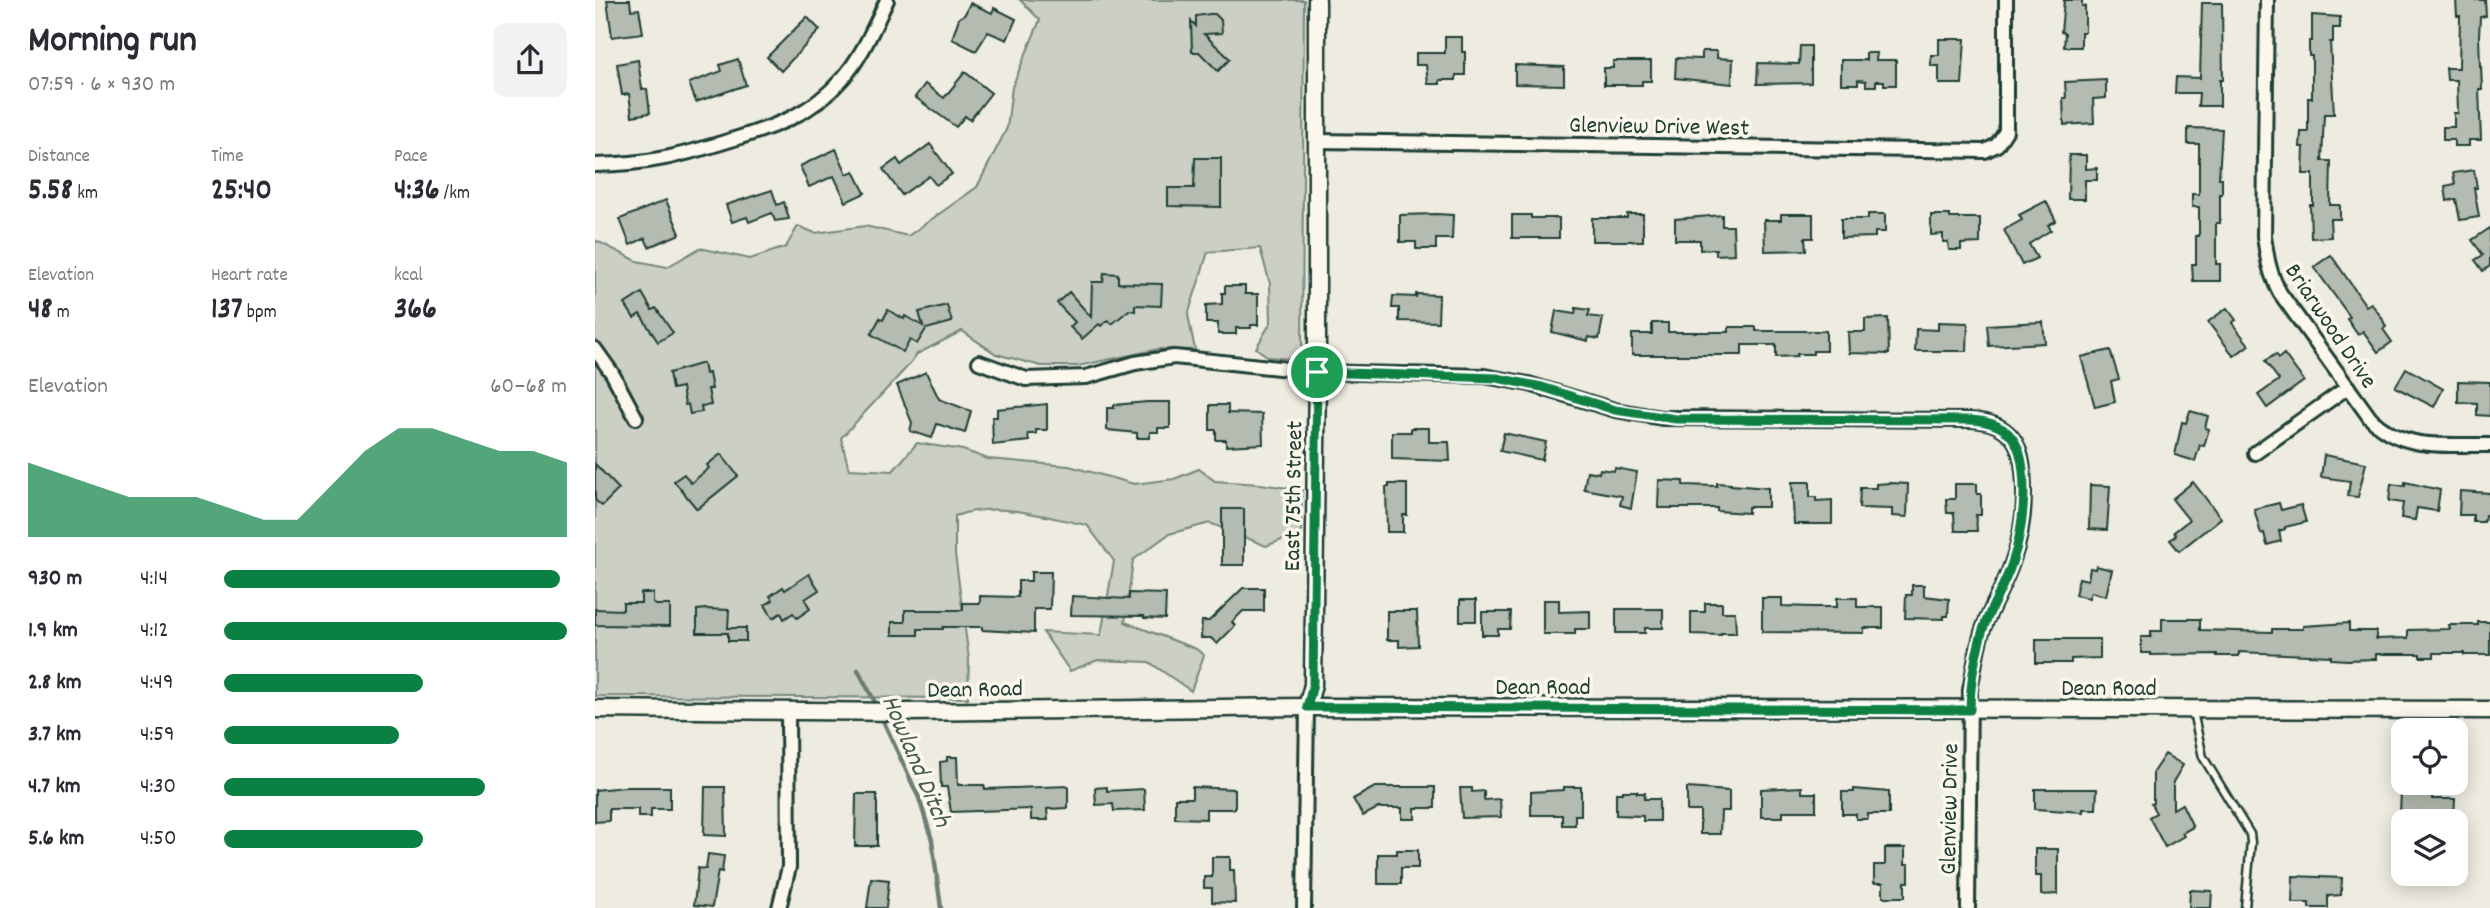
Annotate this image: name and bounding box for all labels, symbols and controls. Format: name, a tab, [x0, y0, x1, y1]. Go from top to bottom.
text: Morning run	[28, 15, 197, 70]
button: share	[493, 23, 567, 97]
text: 07:59 · 6 × 930 m	[28, 69, 175, 102]
street label: Glenview Drive West	[1568, 109, 1750, 147]
text: Distance	[28, 144, 90, 171]
text: Time	[211, 144, 244, 171]
text: Pace	[394, 144, 428, 171]
text: 5.58	[28, 171, 73, 214]
text: 25:40	[211, 171, 272, 214]
text: 4:36	[394, 171, 439, 214]
text: km	[73, 181, 98, 208]
text: /km	[439, 181, 470, 208]
street label: Briarwood Drive	[2275, 257, 2384, 396]
text: Elevation	[28, 263, 94, 290]
text: Heart rate	[211, 263, 288, 290]
text: kcal	[394, 263, 423, 290]
text: 48	[28, 290, 52, 333]
text: 137	[211, 290, 242, 333]
text: 366	[394, 290, 437, 333]
text: m	[52, 300, 70, 327]
text: bpm	[242, 300, 277, 327]
pin	[1287, 342, 1347, 402]
icon: arrive	[1298, 353, 1336, 391]
text: Elevation	[28, 371, 108, 404]
text: 60–68 m	[490, 371, 567, 404]
street label: East 75th Street	[1277, 420, 1313, 572]
text: 930 m	[28, 563, 82, 596]
text: 4:14	[140, 563, 168, 596]
text: 1.9 km	[28, 615, 78, 648]
text: 4:12	[140, 615, 168, 648]
text: 2.8 km	[28, 667, 82, 700]
text: 4:49	[140, 667, 173, 700]
street label: Dean Road	[1495, 672, 1591, 706]
street label: Dean Road	[927, 673, 1023, 709]
street label: Dean Road	[2061, 673, 2157, 707]
water label: Howland Ditch	[870, 690, 960, 834]
map controls	[2391, 718, 2468, 886]
button: locate	[2391, 718, 2468, 795]
text: 3.7 km	[28, 719, 81, 752]
text: 4:59	[140, 719, 175, 752]
street label: Glenview Drive	[1933, 743, 1969, 875]
text: 4.7 km	[28, 771, 81, 804]
text: 4:30	[140, 771, 176, 804]
button: layers	[2391, 809, 2468, 886]
text: 5.6 km	[28, 823, 84, 856]
text: 4:50	[140, 823, 177, 856]

